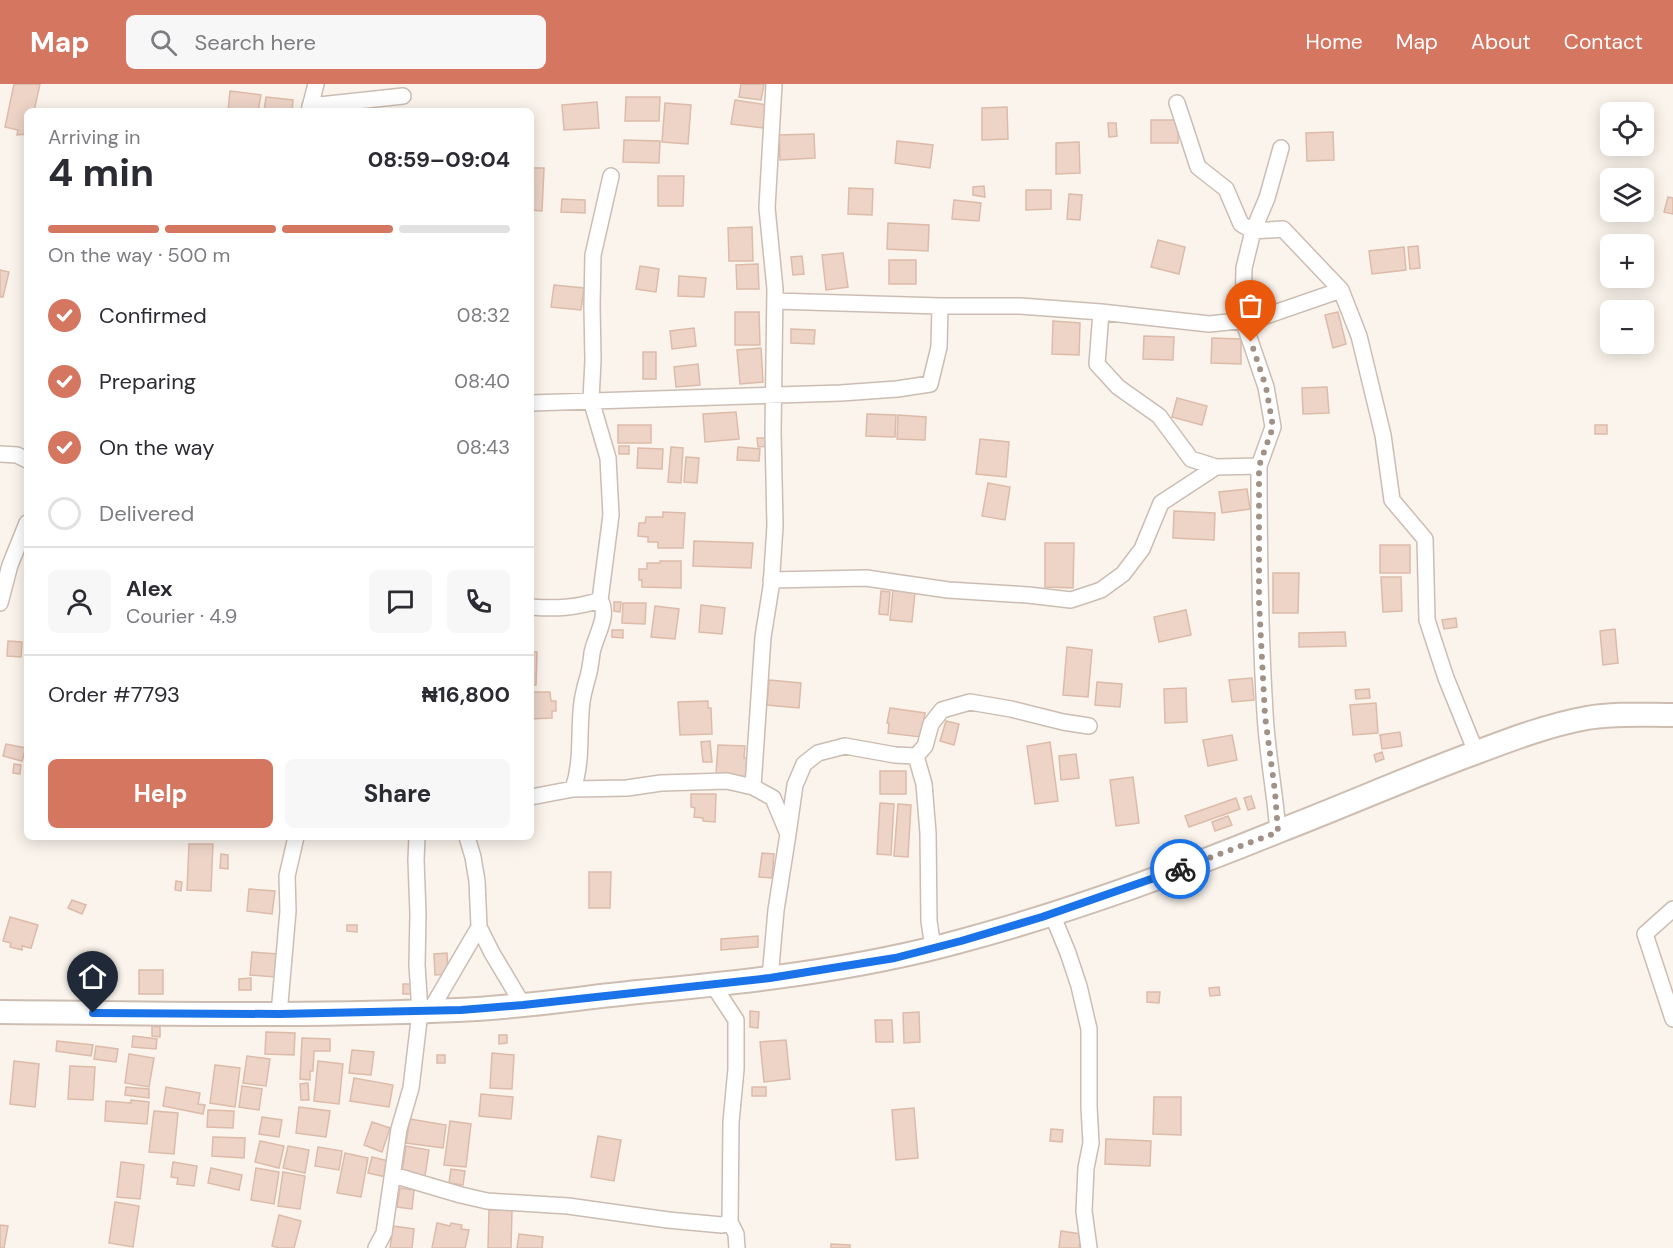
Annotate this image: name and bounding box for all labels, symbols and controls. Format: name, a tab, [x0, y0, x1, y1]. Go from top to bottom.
search box	[126, 15, 546, 69]
text: Map	[30, 24, 90, 61]
icon: search	[147, 26, 180, 59]
text: Search here	[195, 28, 316, 57]
text: Home	[1305, 28, 1363, 56]
text: Map	[1396, 28, 1438, 56]
text: About	[1471, 28, 1531, 56]
text: Contact	[1564, 28, 1643, 56]
map controls	[1600, 102, 1654, 354]
button: locate	[1600, 102, 1654, 156]
text: Arriving in	[48, 124, 140, 150]
text: 08:59–09:04	[368, 145, 510, 174]
text: 4 min	[48, 147, 154, 198]
button: layers	[1600, 168, 1654, 222]
button: +	[1600, 234, 1654, 288]
text: On the way · 500 m	[48, 242, 230, 268]
pin	[1225, 280, 1276, 342]
icon: bag	[1234, 289, 1267, 322]
icon: check	[48, 299, 81, 332]
button: −	[1600, 300, 1654, 354]
text: Confirmed	[99, 301, 207, 330]
text: 08:32	[457, 302, 510, 328]
icon: check	[48, 365, 81, 398]
text: Preparing	[99, 367, 196, 396]
text: 08:40	[454, 368, 510, 394]
icon: check	[48, 431, 81, 464]
text: On the way	[99, 433, 214, 462]
text: 08:43	[456, 434, 510, 460]
text: Delivered	[99, 499, 194, 528]
button: person	[48, 570, 111, 633]
button: chat	[369, 570, 432, 633]
button: phone	[447, 570, 510, 633]
text: Alex	[126, 574, 173, 603]
text: Courier · 4.9	[126, 603, 237, 629]
text: Order #7793	[48, 680, 180, 709]
text: ₦16,800	[422, 680, 510, 709]
button: Help	[48, 759, 273, 828]
button: Share	[285, 759, 510, 828]
courier	[1150, 839, 1210, 899]
icon: bike	[1164, 853, 1197, 886]
pin	[67, 951, 118, 1013]
icon: home	[76, 960, 109, 993]

